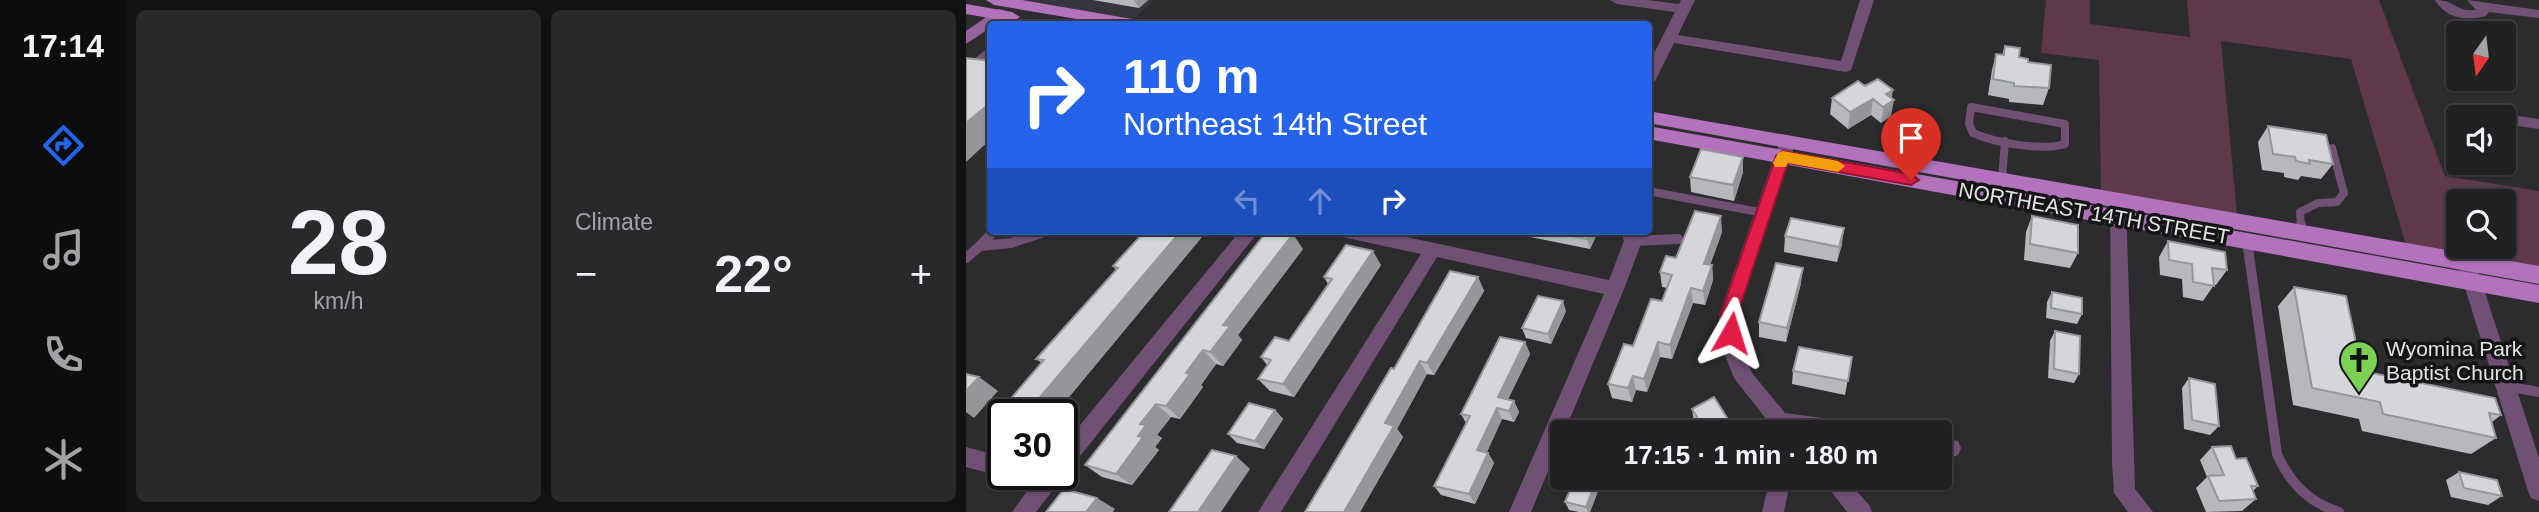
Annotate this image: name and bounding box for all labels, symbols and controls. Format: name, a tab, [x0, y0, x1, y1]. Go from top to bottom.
north arrow	[2446, 21, 2516, 91]
map controls	[2446, 21, 2516, 259]
text: 17:14	[22, 28, 104, 64]
icon: right	[1008, 49, 1099, 140]
text: 110 m	[1123, 49, 1259, 103]
button: sound	[2446, 105, 2516, 175]
text: Northeast 14th Street	[1123, 106, 1427, 142]
pin	[1881, 108, 1941, 180]
icon: arrive	[1892, 119, 1930, 157]
icon: directions	[39, 121, 88, 170]
street label: NORTHEAST 14TH STREET	[1957, 178, 2231, 248]
icon: left	[1228, 182, 1266, 220]
icon: ahead	[1301, 182, 1339, 220]
icon: right	[1374, 182, 1412, 220]
button: search	[2446, 189, 2516, 259]
text: 28	[288, 192, 389, 293]
text: Climate	[575, 209, 653, 235]
icon: music	[39, 225, 88, 274]
text: 22°	[714, 245, 793, 303]
text: −	[575, 253, 597, 295]
text: +	[910, 253, 932, 295]
text: km/h	[314, 288, 363, 314]
position arrow	[1694, 296, 1768, 370]
icon: phone	[39, 330, 88, 379]
place label: Wyomina Park Baptist Church	[2386, 337, 2524, 384]
church icon: Wyomina Park Baptist Church	[2338, 339, 2380, 394]
speed limit sign: 30	[987, 399, 1078, 490]
icon: climate	[39, 435, 88, 484]
text: 17:15 · 1 min · 180 m	[1624, 440, 1878, 470]

